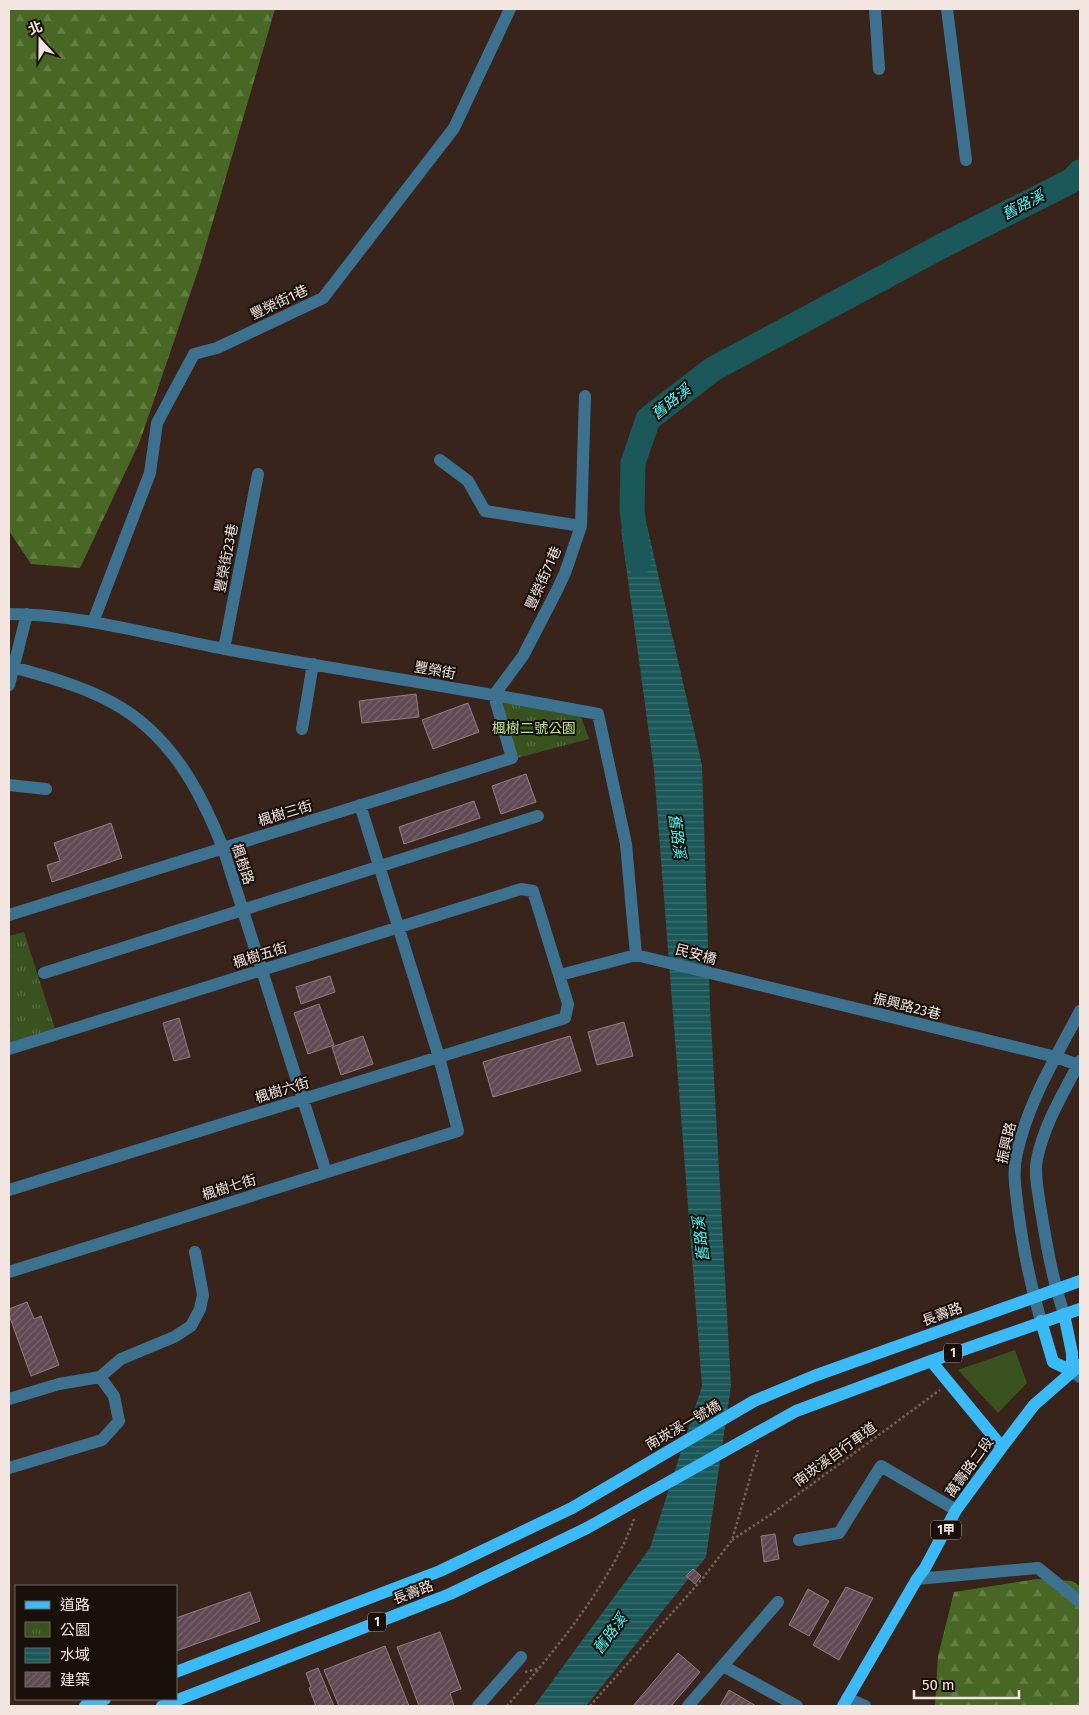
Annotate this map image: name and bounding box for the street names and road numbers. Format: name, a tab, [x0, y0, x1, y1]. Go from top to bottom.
street label: 豐榮街1巷	[247, 282, 311, 323]
street label: 豐榮街23巷	[211, 522, 241, 594]
street label: 豐榮街71巷	[522, 544, 565, 613]
street label: 豐榮街	[413, 658, 457, 683]
street label: 楓樹三街	[256, 797, 314, 830]
street label: 楓樹路	[228, 842, 257, 887]
street label: 楓樹五街	[231, 939, 289, 972]
street label: 民安橋	[673, 941, 718, 968]
street label: 振興路23巷	[871, 990, 943, 1023]
street label: 楓樹六街	[253, 1074, 311, 1107]
street label: 振興路	[993, 1121, 1019, 1165]
street label: 楓樹七街	[200, 1171, 258, 1204]
street label: 長壽路	[920, 1299, 965, 1330]
road number: 1	[944, 1344, 962, 1362]
street label: 南崁溪一號橋	[643, 1397, 724, 1454]
street label: 南崁溪自行車道	[791, 1419, 880, 1490]
street label: 萬壽路二段	[942, 1434, 997, 1501]
road number: 1甲	[931, 1520, 961, 1540]
street label: 長壽路	[391, 1577, 436, 1608]
road number: 1	[368, 1612, 386, 1631]

